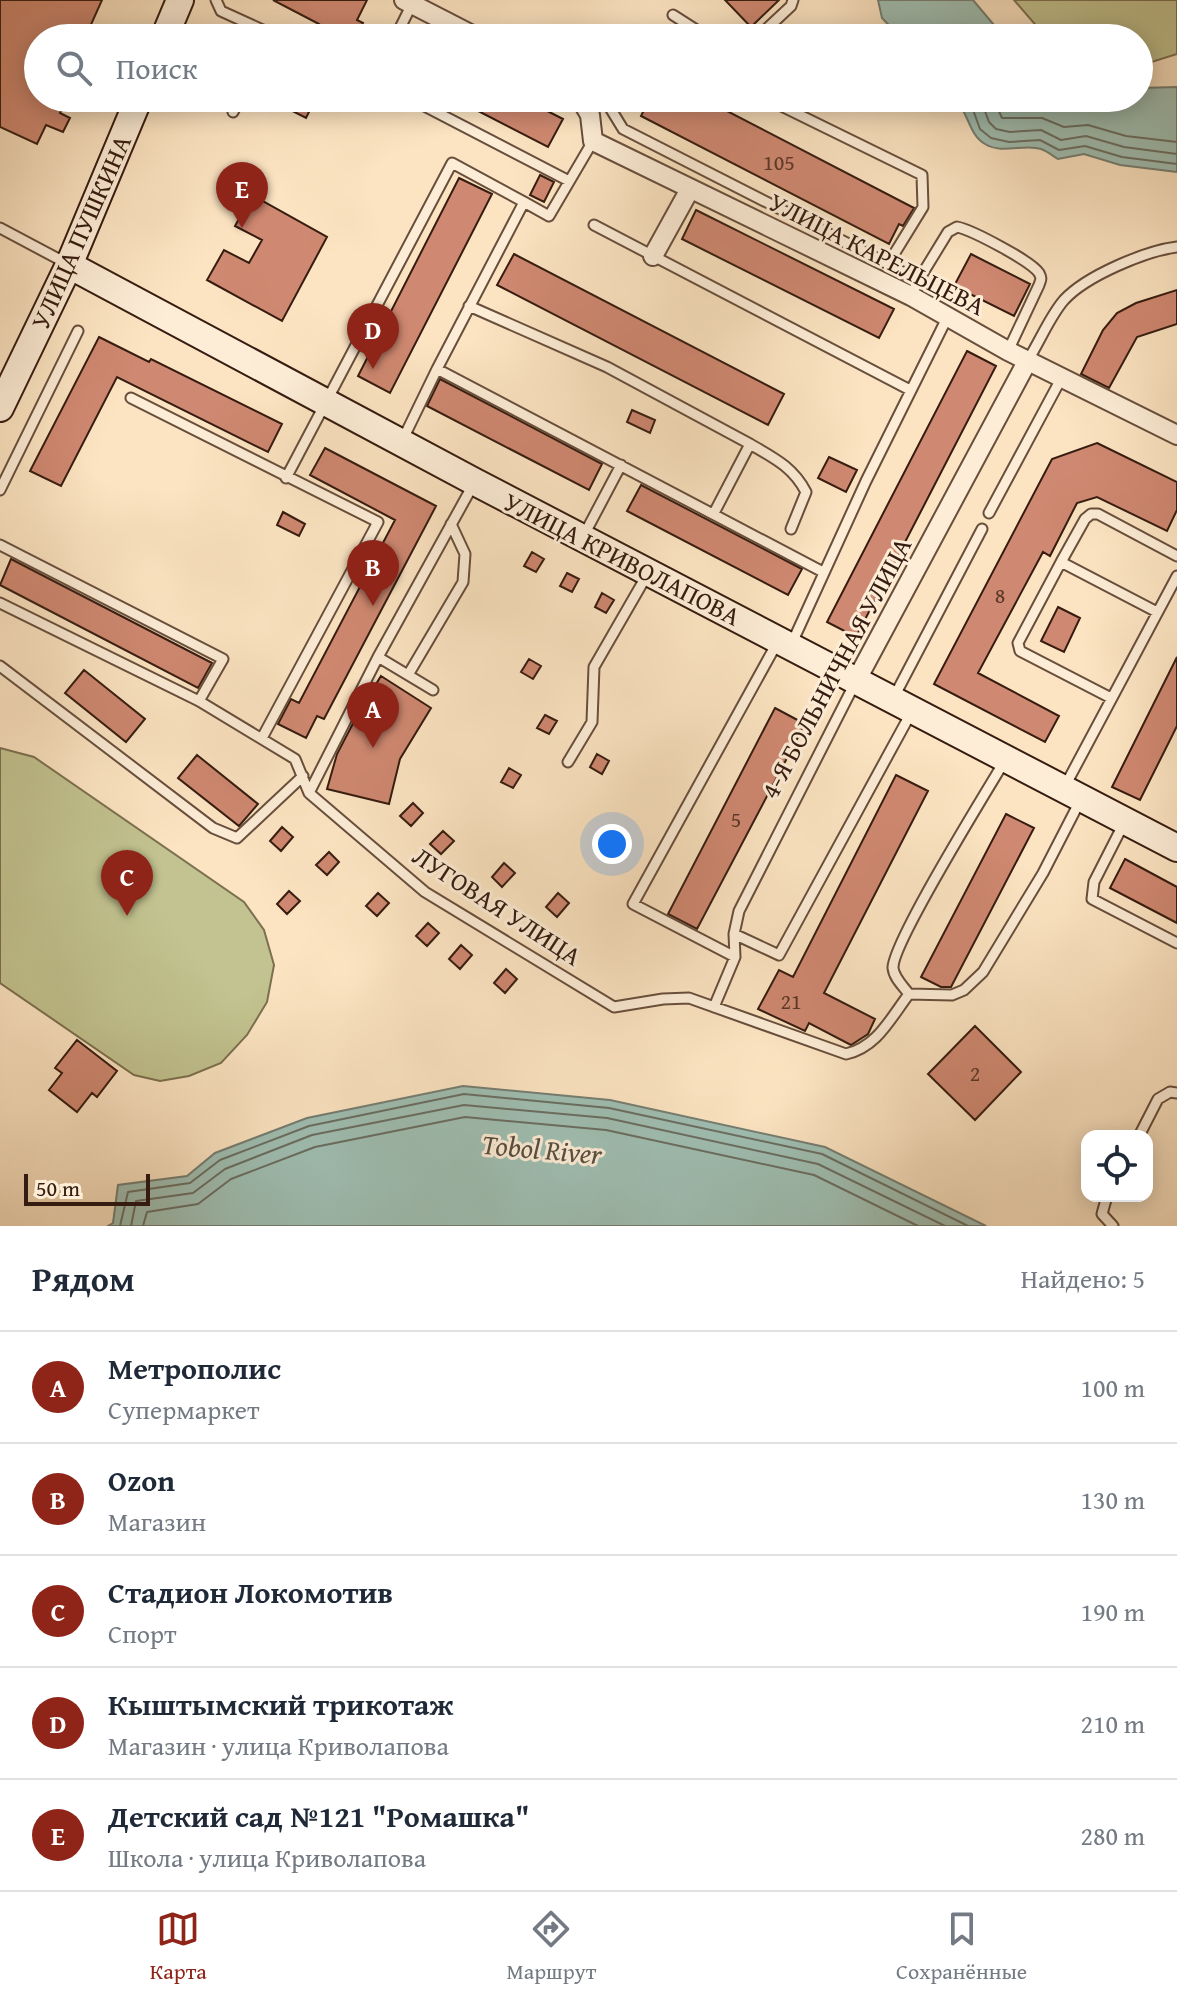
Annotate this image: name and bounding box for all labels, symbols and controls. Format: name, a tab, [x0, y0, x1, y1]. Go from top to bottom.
search box	[24, 24, 1153, 112]
icon: search	[52, 46, 96, 90]
text: Поиск	[116, 46, 198, 90]
street label: УЛИЦА ПУШКИНА	[20, 128, 141, 335]
house number: 105	[763, 146, 795, 178]
pin: E	[216, 162, 268, 228]
street label: УЛИЦА КАРЕЛЬЦЕВА	[762, 182, 993, 325]
pin: D	[347, 303, 399, 369]
street label: УЛИЦА КРИВОЛАПОВА	[497, 482, 748, 635]
street label: 4-Я БОЛЬНИЧНАЯ УЛИЦА	[750, 530, 921, 805]
pin: B	[347, 540, 399, 606]
house number: 8	[995, 579, 1005, 611]
pin: A	[347, 682, 399, 748]
house number: 5	[731, 803, 741, 835]
your location	[592, 824, 632, 864]
street label: ЛУГОВАЯ УЛИЦА	[405, 836, 590, 975]
pin: C	[101, 850, 153, 916]
house number: 21	[780, 985, 802, 1017]
house number: 2	[970, 1057, 980, 1089]
water label: Tobol River	[480, 1123, 605, 1174]
map controls	[1081, 1130, 1153, 1202]
button: locate	[1081, 1130, 1153, 1202]
scale bar	[24, 1170, 150, 1206]
text: 50 m	[36, 1172, 80, 1204]
text: Рядом	[32, 1254, 135, 1303]
text: Найдено: 5	[1021, 1259, 1145, 1298]
text: Метрополис	[108, 1346, 281, 1390]
text: A	[50, 1368, 66, 1407]
text: 100 m	[1080, 1368, 1145, 1407]
text: Супермаркет	[108, 1390, 260, 1429]
text: Ozon	[108, 1458, 175, 1502]
text: B	[50, 1480, 66, 1519]
text: 130 m	[1080, 1480, 1145, 1519]
text: Магазин	[108, 1502, 206, 1541]
text: Стадион Локомотив	[108, 1570, 393, 1614]
text: C	[51, 1592, 65, 1631]
text: 190 m	[1080, 1592, 1145, 1631]
text: Спорт	[108, 1614, 177, 1653]
text: Кыштымский трикотаж	[108, 1682, 453, 1726]
text: D	[50, 1704, 66, 1743]
text: 210 m	[1080, 1704, 1145, 1743]
text: Магазин · улица Криволапова	[108, 1726, 449, 1765]
text: Детский сад №121 "Ромашка"	[108, 1794, 529, 1838]
text: E	[51, 1816, 65, 1855]
text: 280 m	[1080, 1816, 1145, 1855]
text: Школа · улица Криволапова	[108, 1838, 426, 1877]
tab: Карта	[150, 1907, 207, 1987]
tab: Маршрут	[506, 1907, 596, 1987]
tab: Сохранённые	[896, 1907, 1027, 1987]

